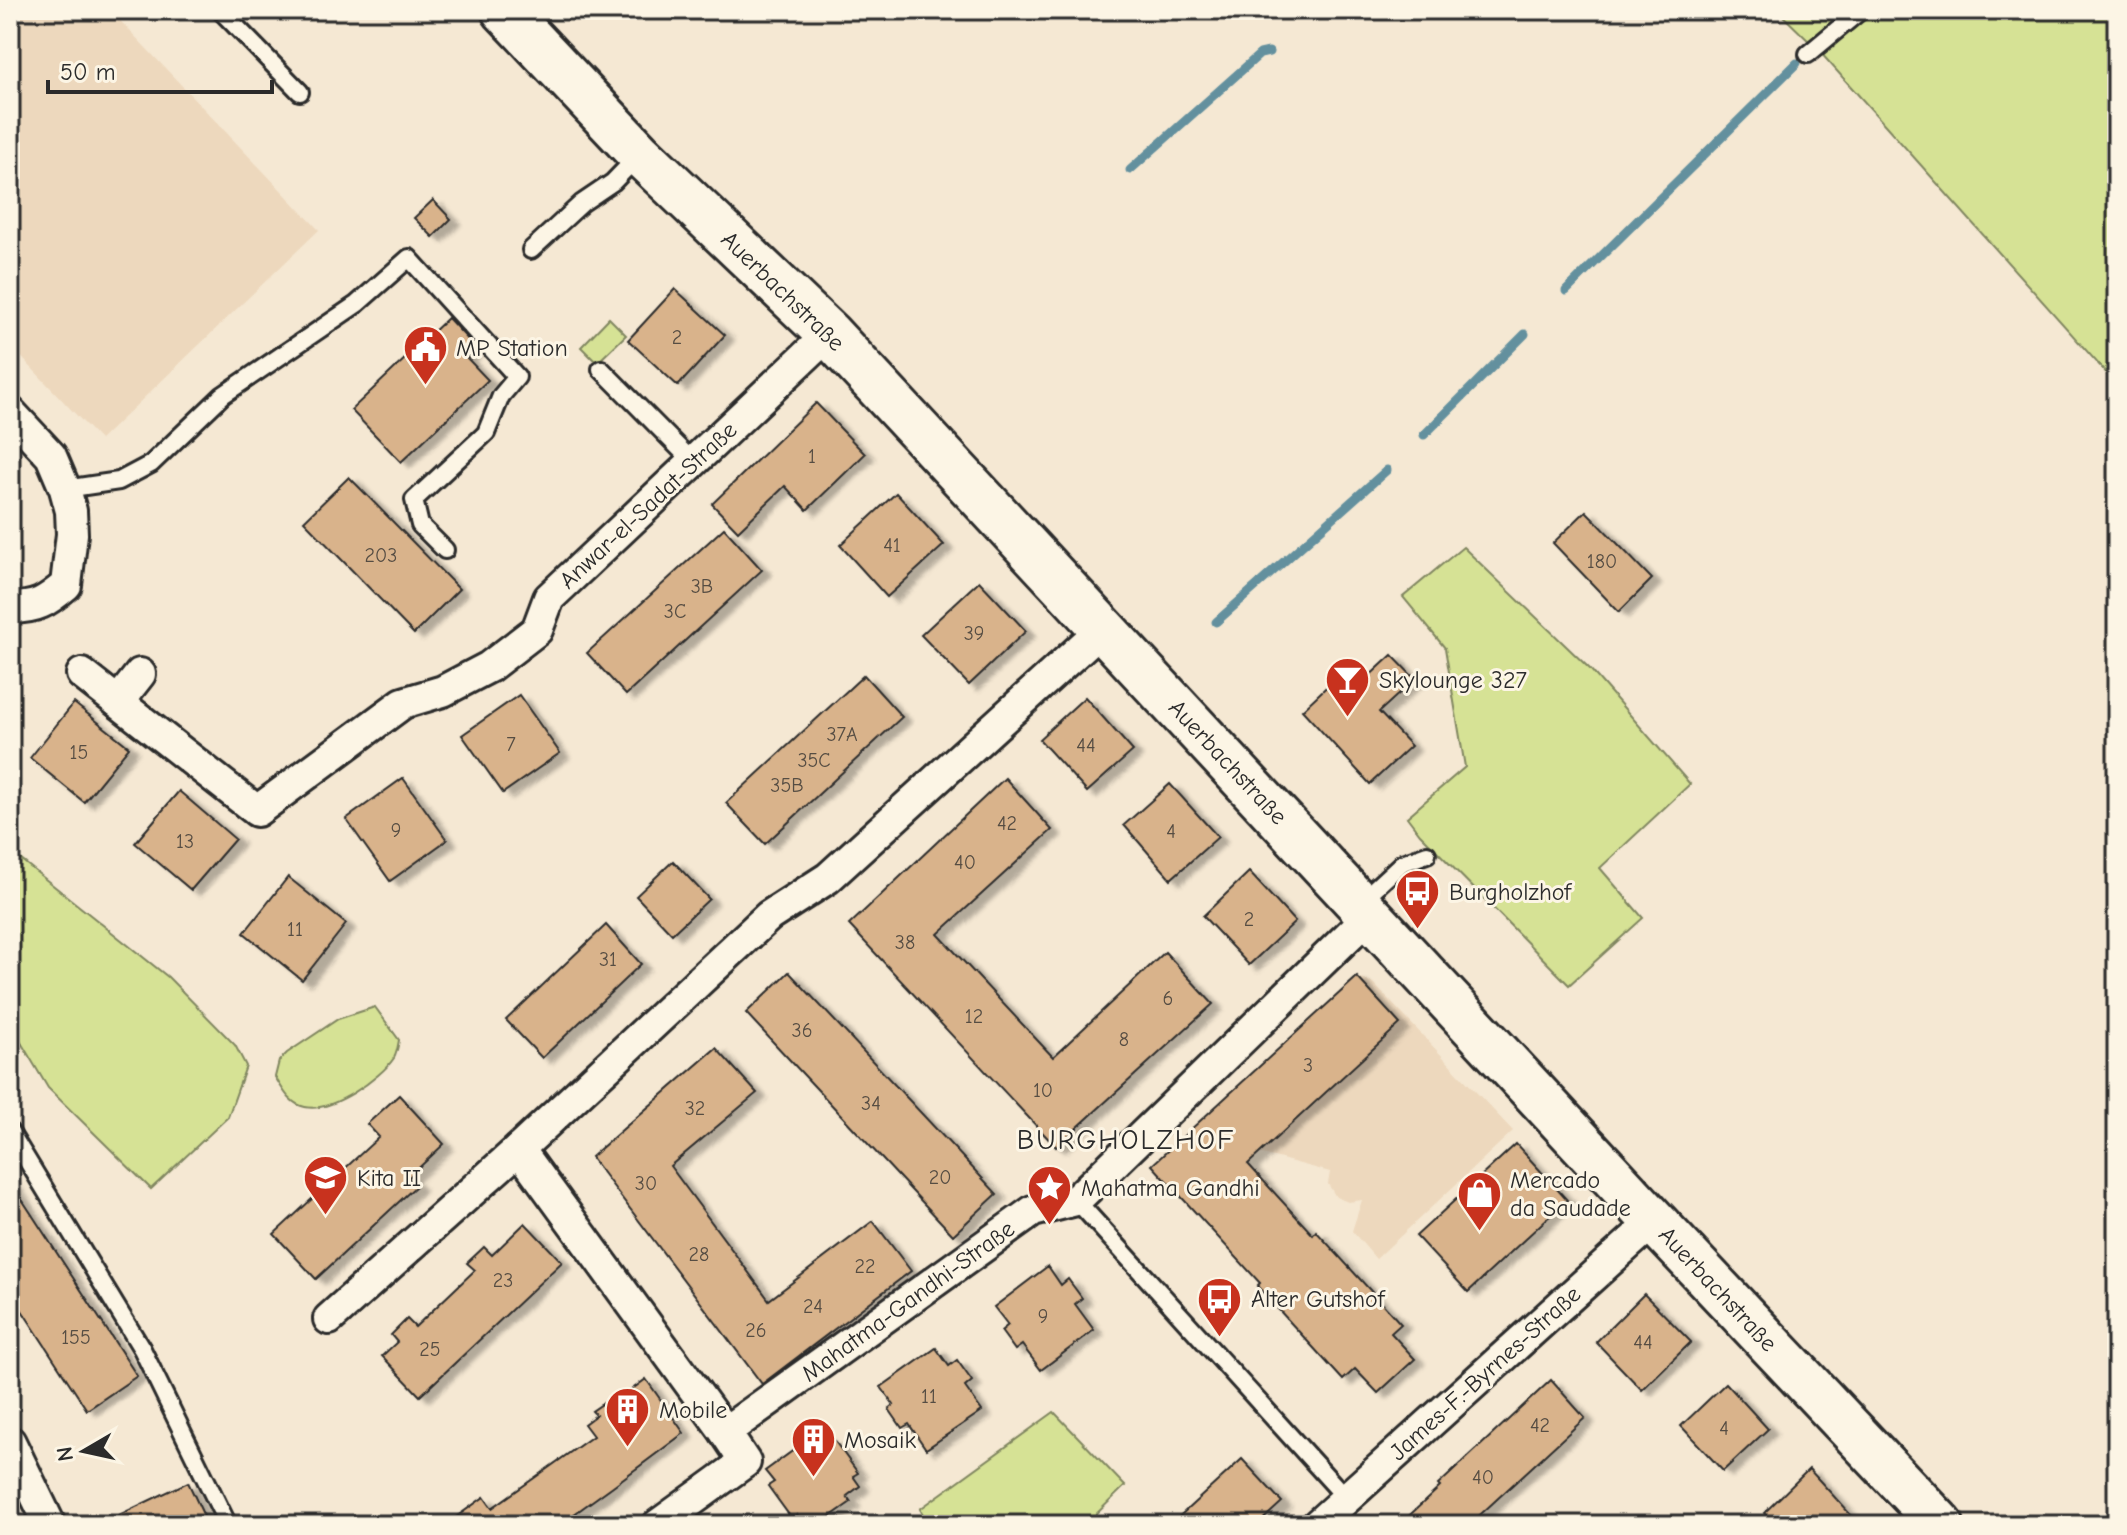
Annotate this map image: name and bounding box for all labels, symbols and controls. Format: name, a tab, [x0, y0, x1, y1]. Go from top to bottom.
scale bar	[48, 44, 272, 94]
text: 50 m	[60, 58, 116, 86]
street label: Auerbachstraße	[716, 225, 850, 357]
public building icon: MP Station	[401, 324, 449, 387]
house number: 2	[672, 326, 682, 349]
place label: MP Station	[456, 334, 568, 362]
street label: Anwar-el-Sadat-Straße	[554, 416, 742, 594]
house number: 1	[808, 445, 816, 468]
house number: 41	[883, 534, 901, 557]
house number: 203	[365, 544, 397, 567]
house number: 180	[1587, 550, 1617, 573]
house number: 3B	[691, 575, 713, 598]
house number: 3C	[664, 600, 686, 623]
house number: 39	[964, 622, 984, 645]
bar icon: Skylounge 327	[1324, 656, 1372, 719]
place label: Skylounge 327	[1379, 666, 1527, 694]
street label: Auerbachstraße	[1163, 694, 1293, 830]
house number: 37A	[826, 723, 858, 746]
house number: 7	[506, 733, 516, 756]
house number: 44	[1076, 734, 1096, 757]
house number: 15	[70, 741, 88, 764]
house number: 35C	[797, 749, 831, 772]
house number: 35B	[770, 774, 804, 797]
house number: 42	[997, 812, 1017, 835]
house number: 9	[391, 819, 401, 842]
house number: 4	[1166, 820, 1176, 843]
house number: 13	[176, 830, 194, 853]
house number: 40	[954, 851, 976, 874]
bus stop icon: Burgholzhof	[1394, 868, 1442, 931]
place label: Burgholzhof	[1449, 878, 1572, 906]
house number: 2	[1244, 908, 1254, 931]
house number: 11	[287, 918, 303, 941]
house number: 38	[895, 931, 915, 954]
house number: 31	[599, 948, 617, 971]
house number: 6	[1163, 987, 1173, 1010]
house number: 12	[965, 1005, 983, 1028]
house number: 36	[792, 1019, 812, 1042]
house number: 8	[1119, 1028, 1129, 1051]
house number: 3	[1303, 1054, 1313, 1077]
house number: 10	[1033, 1079, 1053, 1102]
house number: 34	[861, 1092, 881, 1115]
house number: 32	[685, 1097, 705, 1120]
district label: BURGHOLZHOF	[1017, 1124, 1235, 1156]
school or university icon: Kita II	[302, 1154, 350, 1217]
place label: Kita II	[357, 1164, 421, 1192]
place icon: Mahatma Gandhi	[1026, 1164, 1074, 1227]
house number: 20	[929, 1166, 951, 1189]
place label: Mercado da Saudade	[1510, 1166, 1631, 1222]
shop icon: Mercado da Saudade	[1455, 1170, 1503, 1233]
house number: 30	[635, 1172, 657, 1195]
place label: Mahatma Gandhi	[1081, 1174, 1260, 1202]
street label: Mahatma-Gandhi-Straße	[796, 1214, 1020, 1388]
street label: Auerbachstraße	[1653, 1221, 1783, 1357]
house number: 28	[689, 1243, 709, 1266]
house number: 22	[855, 1255, 875, 1278]
house number: 23	[493, 1269, 513, 1292]
bus stop icon: Alter Gutshof	[1196, 1275, 1244, 1338]
street label: James-F.-Byrnes-Straße	[1384, 1280, 1586, 1466]
place label: Alter Gutshof	[1251, 1285, 1386, 1313]
house number: 24	[803, 1295, 823, 1318]
house number: 9	[1038, 1305, 1048, 1328]
house number: 26	[745, 1319, 767, 1342]
house number: 155	[61, 1326, 91, 1349]
house number: 44	[1633, 1331, 1653, 1354]
house number: 25	[419, 1338, 441, 1361]
house number: 11	[921, 1385, 937, 1408]
building icon: Mobile	[604, 1386, 652, 1449]
place label: Mobile	[659, 1396, 727, 1424]
north arrow	[44, 1411, 124, 1491]
house number: 42	[1530, 1414, 1550, 1437]
building icon: Mosaik	[789, 1416, 837, 1479]
house number: 4	[1719, 1417, 1729, 1440]
place label: Mosaik	[844, 1426, 916, 1454]
text: N	[51, 1445, 79, 1463]
house number: 40	[1472, 1466, 1494, 1489]

